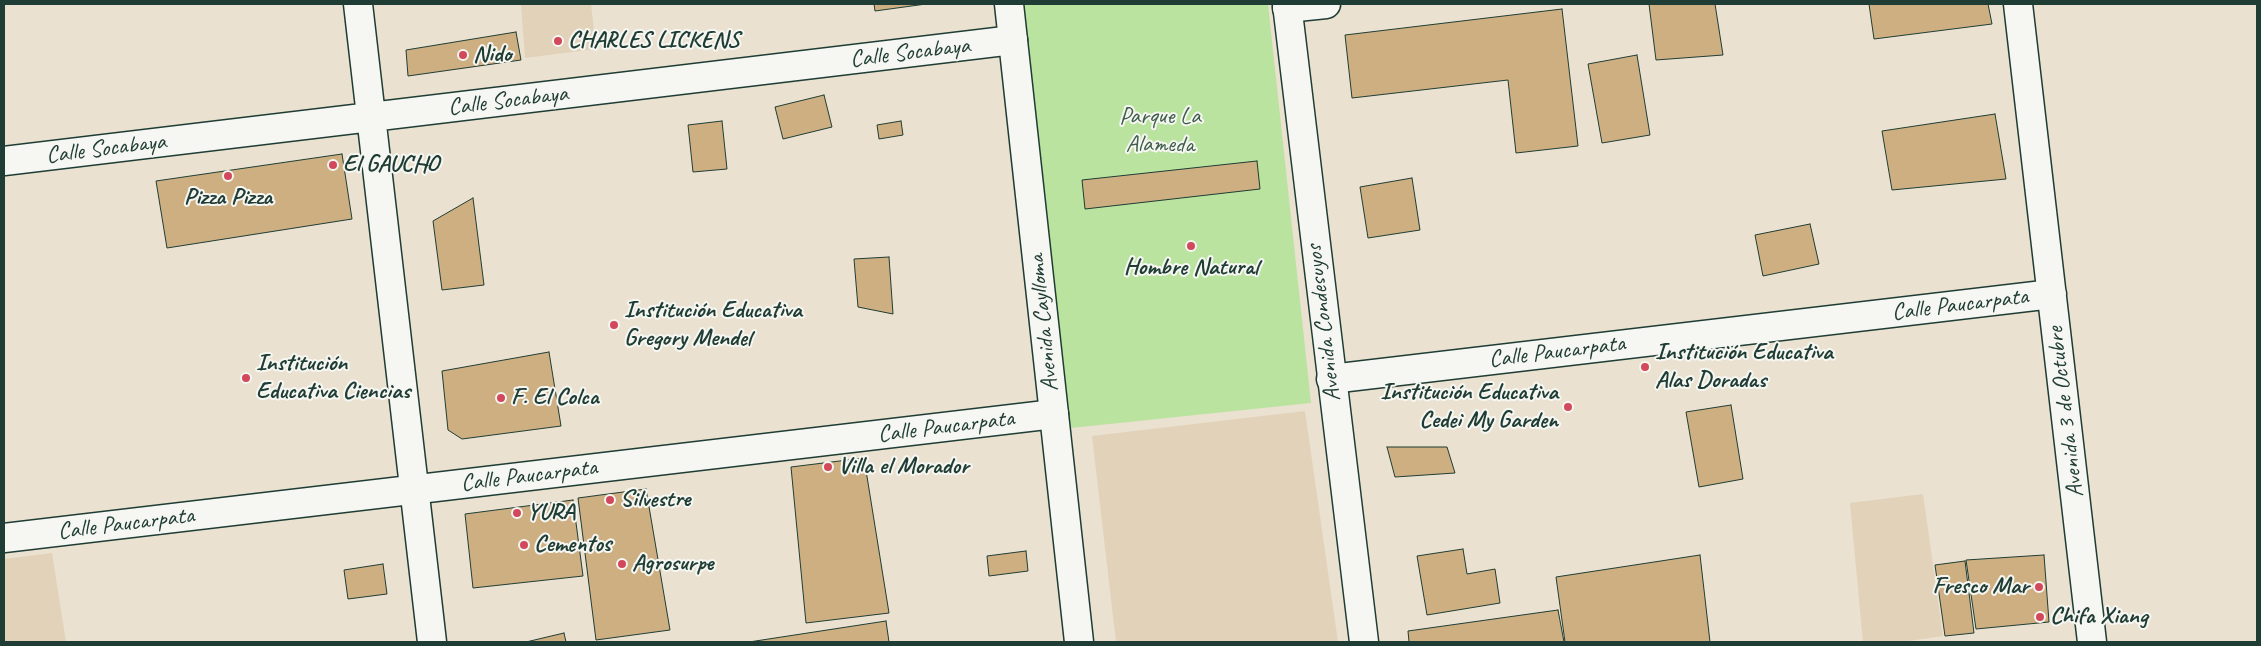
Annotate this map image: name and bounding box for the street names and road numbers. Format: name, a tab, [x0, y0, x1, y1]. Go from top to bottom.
street label: Calle Socabaya	[848, 31, 972, 75]
street label: Calle Socabaya	[446, 79, 570, 123]
street label: Calle Socabaya	[44, 127, 168, 171]
street label: Avenida Condesuyos	[1300, 243, 1348, 403]
street label: Avenida Caylloma	[1022, 253, 1066, 393]
street label: Calle Paucarpata	[1890, 282, 2030, 328]
street label: Avenida 3 de Octubre	[2041, 325, 2091, 499]
street label: Calle Paucarpata	[1487, 329, 1627, 375]
street label: Calle Paucarpata	[876, 404, 1016, 450]
street label: Calle Paucarpata	[459, 453, 599, 499]
street label: Calle Paucarpata	[56, 501, 196, 547]

